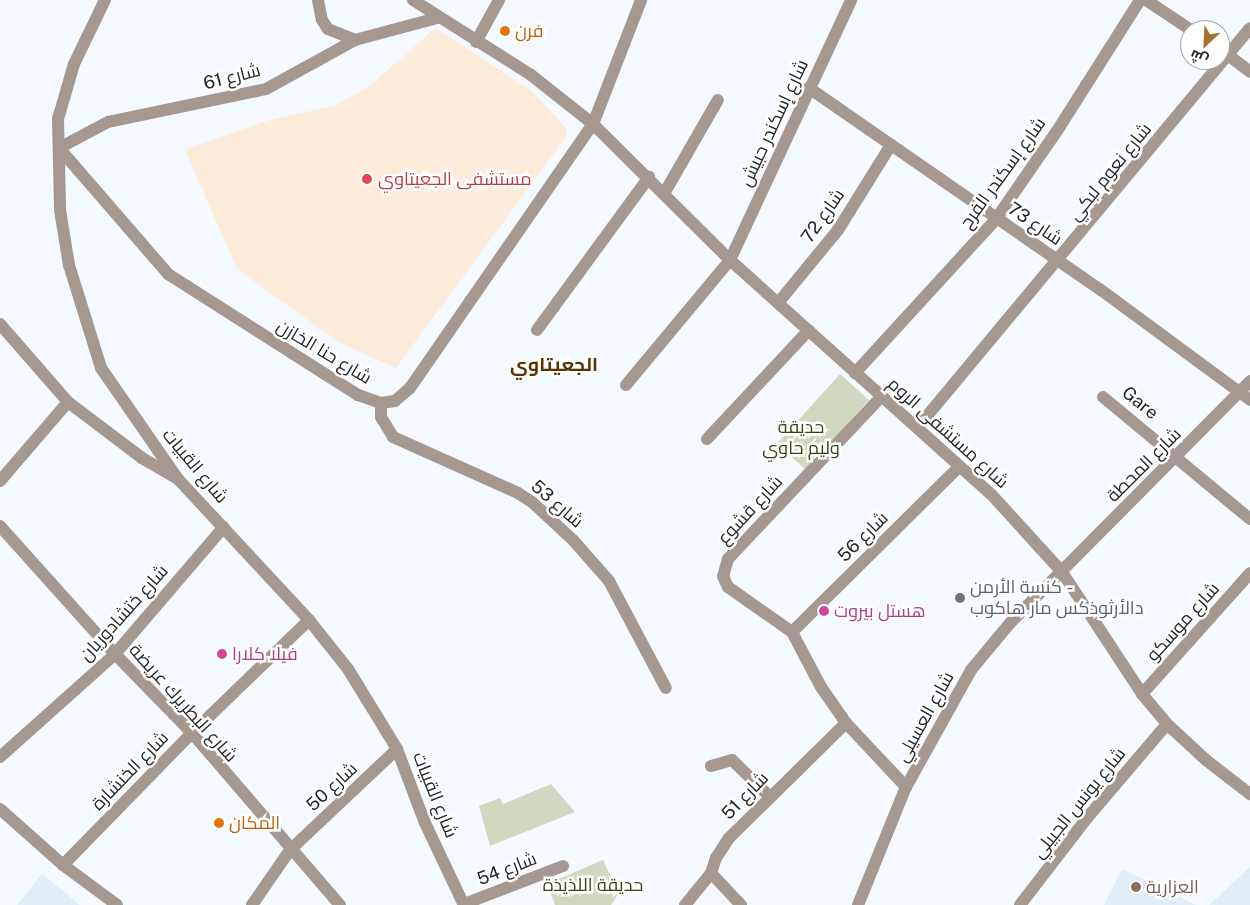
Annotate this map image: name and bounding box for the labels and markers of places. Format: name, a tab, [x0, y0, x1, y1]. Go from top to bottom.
place label: فرن	[515, 20, 543, 42]
marker: فرن	[499, 25, 511, 37]
place label: مستشفى الجعيتاوي	[378, 168, 532, 190]
marker: مستشفى الجعيتاوي	[360, 172, 374, 186]
place label: كنسة الأرمن - دالأرثوذكس مار هاكوب	[970, 577, 1143, 620]
marker: كنسة الأرمن - دالأرثوذكس مار هاكوب	[954, 592, 966, 604]
place label: هستل بيروت	[834, 600, 926, 622]
marker: هستل بيروت	[818, 605, 830, 617]
place label: فيلا كلارا	[232, 643, 298, 665]
marker: فيلا كلارا	[216, 648, 228, 660]
place label: المكان	[229, 812, 280, 834]
marker: المكان	[213, 817, 225, 829]
place label: العزارية	[1146, 876, 1199, 898]
marker: العزارية	[1130, 881, 1142, 893]

